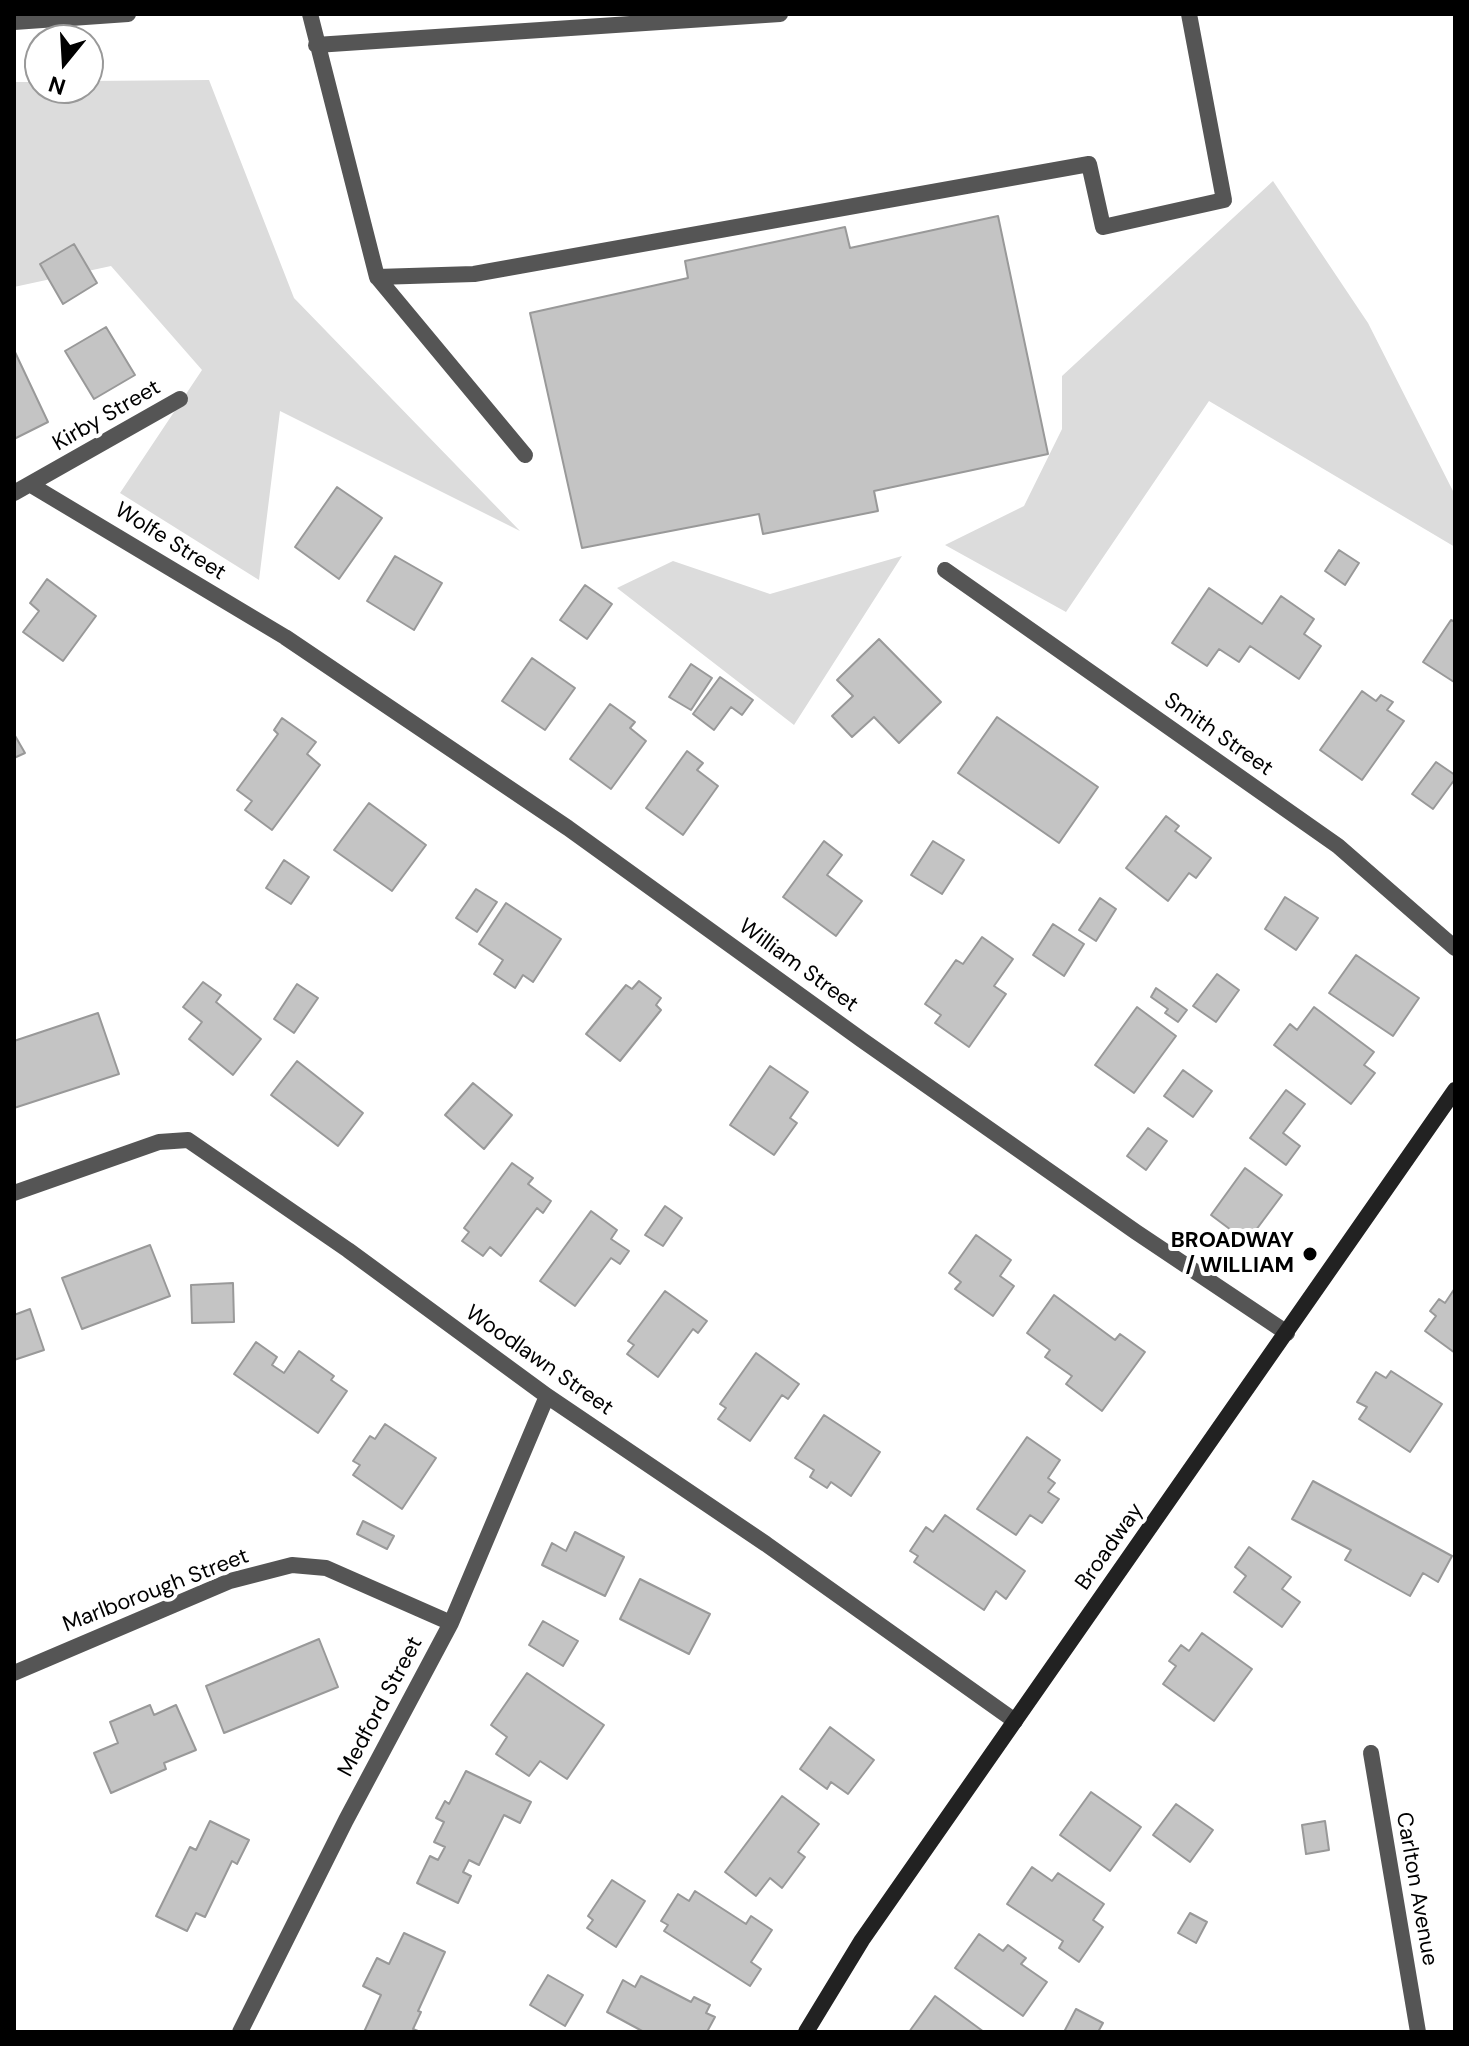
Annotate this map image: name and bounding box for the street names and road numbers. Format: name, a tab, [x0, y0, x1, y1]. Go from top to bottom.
street label: Kirby Street	[49, 375, 165, 457]
street label: Wolfe Street	[110, 497, 230, 587]
street label: Smith Street	[1158, 688, 1278, 782]
street label: William Street	[733, 914, 863, 1018]
street label: Woodlawn Street	[460, 1300, 618, 1422]
street label: Broadway	[1070, 1498, 1150, 1596]
street label: Marlborough Street	[59, 1543, 253, 1639]
street label: Medford Street	[333, 1633, 429, 1781]
street label: Carlton Avenue	[1390, 1810, 1442, 1968]

